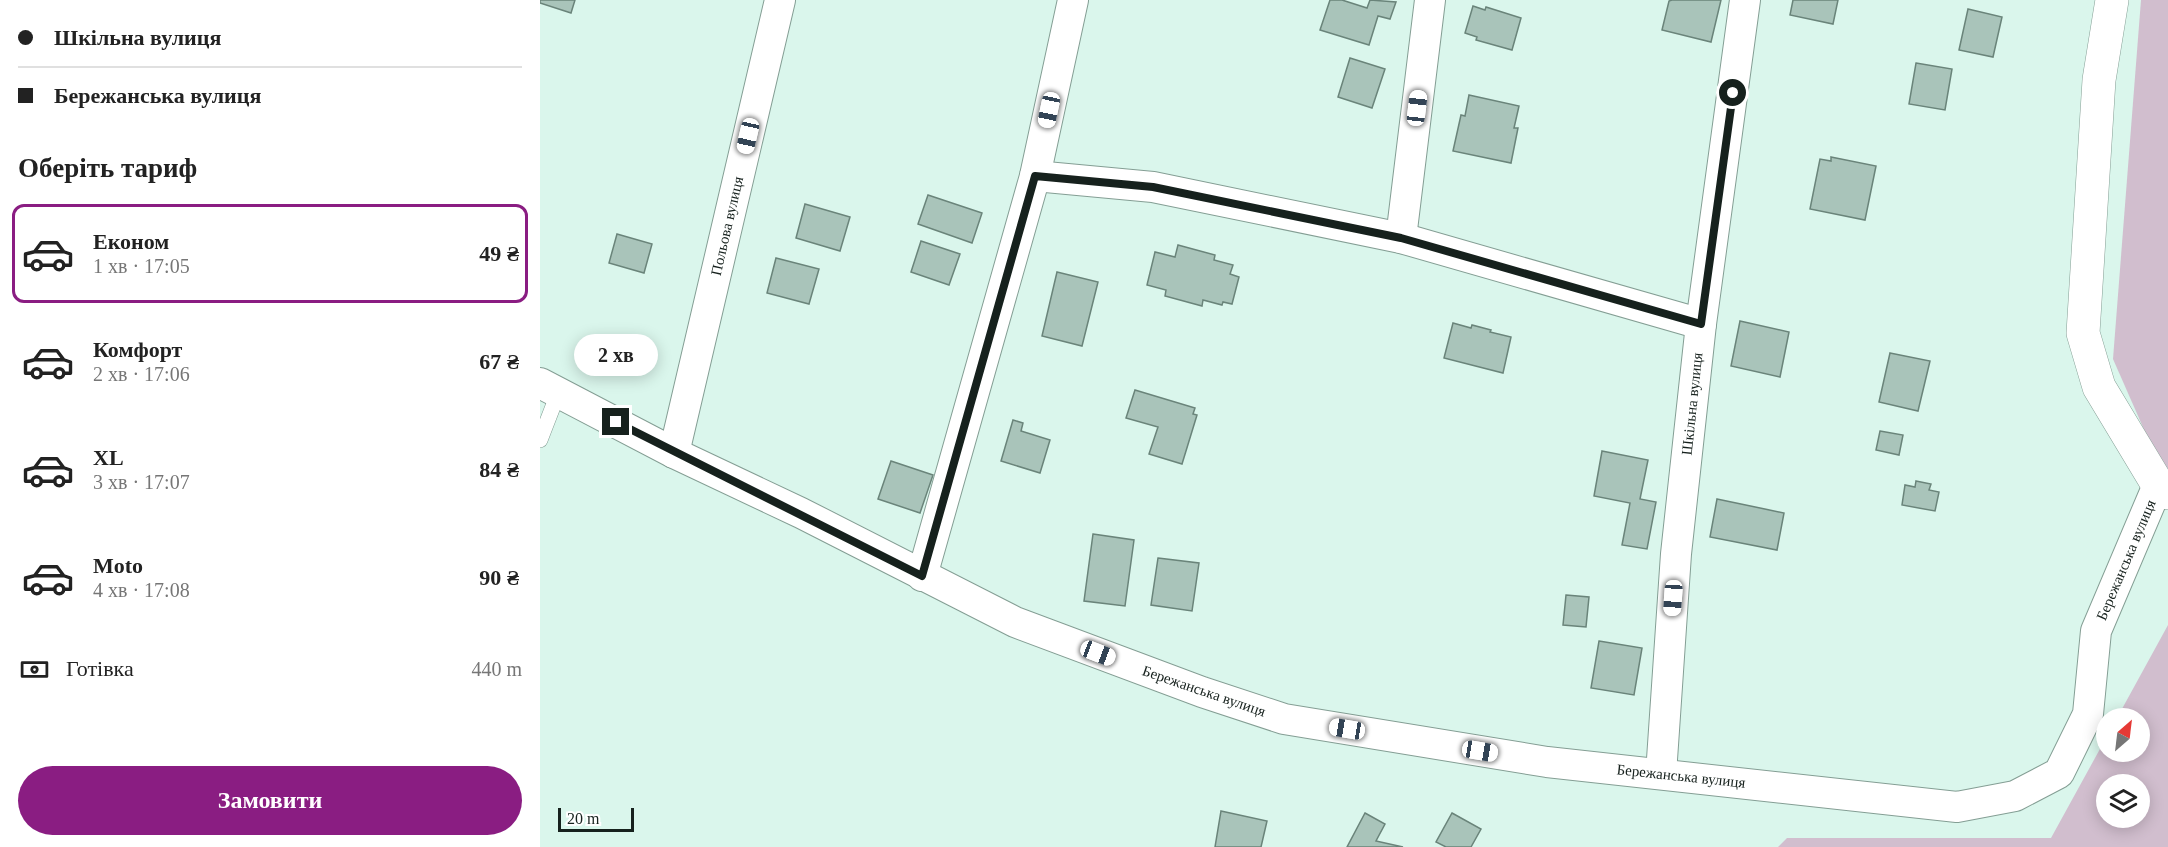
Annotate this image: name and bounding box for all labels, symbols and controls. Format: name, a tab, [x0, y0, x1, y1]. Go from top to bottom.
text: Шкільна вулиця	[54, 25, 221, 50]
route start	[1719, 79, 1746, 106]
text: Бережанська вулиця	[54, 83, 261, 108]
car	[1406, 89, 1428, 127]
car	[1036, 91, 1062, 129]
car	[735, 116, 761, 156]
text: Оберіть тариф	[18, 153, 197, 183]
street label: Польова вулиця	[708, 175, 746, 277]
icon: car	[21, 227, 75, 281]
text: Економ	[93, 229, 169, 254]
text: 49 ₴	[479, 241, 519, 266]
text: 1 хв · 17:05	[93, 255, 190, 277]
icon: car	[21, 335, 75, 389]
callout: 2 хв	[574, 335, 658, 377]
text: Комфорт	[93, 337, 182, 362]
text: 2 хв	[598, 344, 634, 366]
text: 67 ₴	[479, 349, 519, 374]
street label: Шкільна вулиця	[1679, 352, 1705, 456]
text: 2 хв · 17:06	[93, 363, 190, 385]
route end	[602, 408, 629, 435]
icon: car	[21, 443, 75, 497]
text: XL	[93, 445, 124, 470]
text: 84 ₴	[479, 457, 519, 482]
text: 3 хв · 17:07	[93, 471, 190, 493]
street label: Бережанська вулиця	[2093, 497, 2159, 623]
icon: car	[21, 551, 75, 605]
text: Moto	[93, 553, 143, 578]
text: 90 ₴	[479, 565, 519, 590]
text: 4 хв · 17:08	[93, 579, 190, 601]
car	[1663, 579, 1683, 617]
car	[1078, 638, 1118, 668]
icon: cash	[18, 653, 51, 686]
text: Готівка	[66, 656, 134, 681]
text: 440 m	[471, 658, 522, 680]
street label: Бережанська вулиця	[1140, 662, 1268, 720]
north arrow	[2096, 708, 2150, 762]
map controls	[2096, 708, 2150, 828]
car	[1328, 717, 1366, 741]
car	[1461, 739, 1499, 763]
street label: Бережанська вулиця	[1616, 761, 1746, 791]
button: Замовити	[18, 766, 522, 835]
button: layers	[2096, 774, 2150, 828]
scale bar	[558, 805, 634, 832]
text: 20 m	[567, 810, 599, 827]

